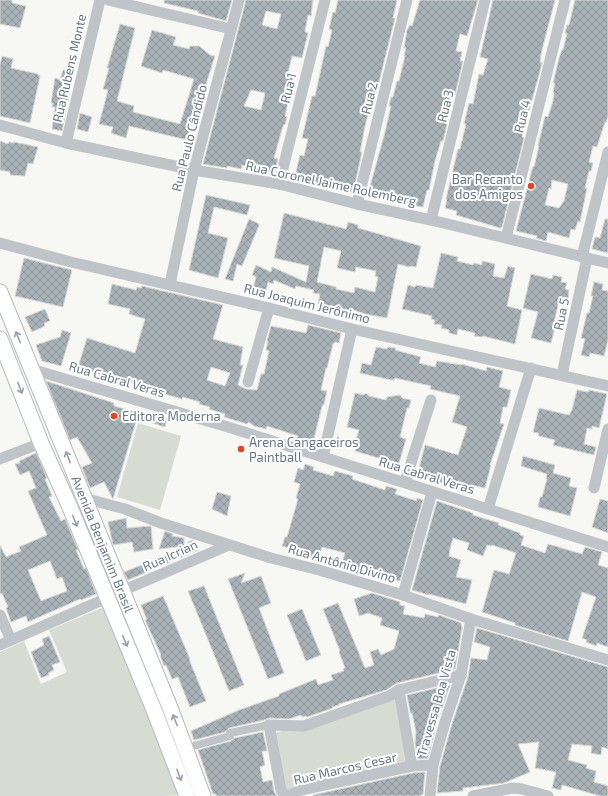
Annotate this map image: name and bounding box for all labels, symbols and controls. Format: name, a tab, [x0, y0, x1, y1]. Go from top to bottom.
street label: Rua Rubens Monte	[49, 12, 89, 124]
street label: Rua 1	[277, 71, 299, 105]
street label: Rua 2	[357, 80, 381, 116]
street label: Rua Paulo Cândido	[168, 83, 210, 193]
street label: Rua 3	[433, 88, 457, 124]
street label: Rua 4	[510, 98, 534, 134]
street label: Rua Coronel Jaime Rolemberg	[244, 157, 418, 209]
place label: Bar Recanto dos Amigos	[452, 171, 523, 202]
marker: Bar Recanto dos Amigos	[526, 181, 536, 191]
street label: Rua Joaquim Jerônimo	[242, 280, 372, 326]
street label: Rua 5	[550, 296, 572, 332]
one-way arrow	[14, 332, 21, 344]
street label: Rua Cabral Veras	[67, 358, 167, 400]
one-way arrow	[16, 382, 24, 394]
place label: Editora Moderna	[122, 408, 221, 424]
marker: Editora Moderna	[109, 411, 119, 421]
place label: Arena Cangaceiros Paintball	[249, 434, 359, 465]
marker: Arena Cangaceiros Paintball	[236, 444, 246, 454]
one-way arrow	[64, 451, 72, 463]
street label: Rua Cabral Veras	[377, 453, 477, 497]
street label: Avenida Benjamim Brasil	[68, 473, 138, 615]
one-way arrow	[72, 515, 80, 527]
street label: Rua Icrian	[140, 536, 200, 574]
street label: Rua Antônio Divino	[286, 540, 398, 586]
one-way arrow	[122, 635, 129, 647]
street label: Travessa Boa Vista	[413, 648, 459, 758]
one-way arrow	[171, 715, 179, 727]
street label: Rua Marcos Cesar	[292, 748, 398, 788]
one-way arrow	[176, 768, 184, 780]

